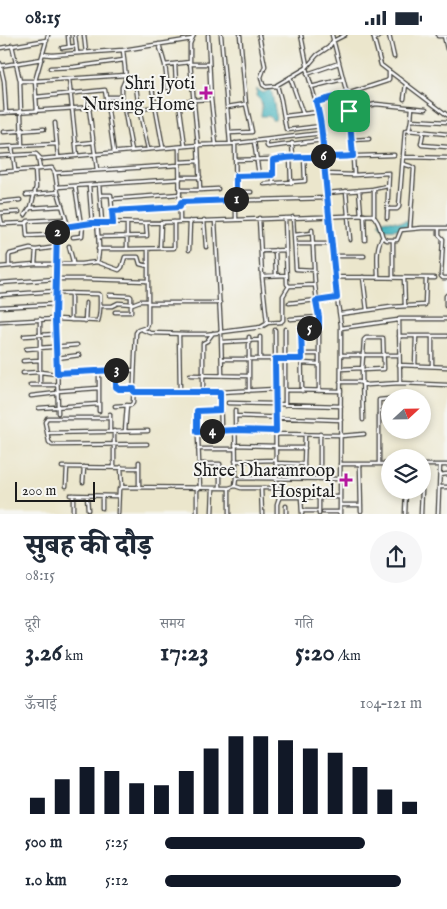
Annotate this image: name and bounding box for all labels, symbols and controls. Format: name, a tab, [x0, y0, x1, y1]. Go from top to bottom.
text: 08:15	[25, 6, 61, 30]
place label: Shri Jyoti Nursing Home	[83, 73, 195, 117]
marker: Shri Jyoti Nursing Home	[199, 86, 213, 100]
pin	[328, 90, 370, 132]
icon: arrive	[335, 97, 363, 125]
pin: 6	[310, 143, 336, 169]
text: 6	[321, 147, 326, 165]
pin: 1	[224, 187, 248, 211]
text: 1	[234, 190, 239, 208]
pin: 2	[44, 219, 70, 245]
text: 2	[54, 223, 61, 241]
pin: 5	[296, 315, 322, 341]
text: 5	[307, 319, 312, 337]
pin: 3	[104, 357, 128, 383]
text: 3	[114, 361, 119, 379]
north arrow	[381, 389, 431, 439]
map controls	[381, 389, 431, 499]
pin: 4	[200, 419, 224, 443]
text: 4	[209, 422, 216, 440]
button: layers	[381, 449, 431, 499]
place label: Shree Dharamroop Hospital	[193, 460, 335, 504]
marker: Shree Dharamroop Hospital	[339, 473, 353, 487]
scale bar	[15, 479, 95, 502]
text: 200 m	[22, 482, 56, 500]
text: सुबह की दौड़	[25, 529, 152, 564]
button: share	[370, 531, 422, 583]
text: 08:15	[25, 566, 55, 586]
text: दूरी	[25, 615, 40, 633]
text: समय	[160, 615, 185, 633]
text: गति	[295, 615, 313, 633]
text: 3.26	[25, 637, 62, 669]
text: 17:23	[160, 637, 209, 669]
text: 5:20	[295, 637, 335, 669]
text: km	[62, 647, 83, 665]
text: /km	[335, 647, 361, 665]
text: 104–121 m	[360, 694, 422, 714]
text: ऊँचाई	[25, 695, 57, 715]
text: 500 m	[25, 833, 62, 853]
text: 5:25	[105, 833, 128, 853]
text: 1.0 km	[25, 871, 67, 891]
text: 5:12	[105, 871, 128, 891]

